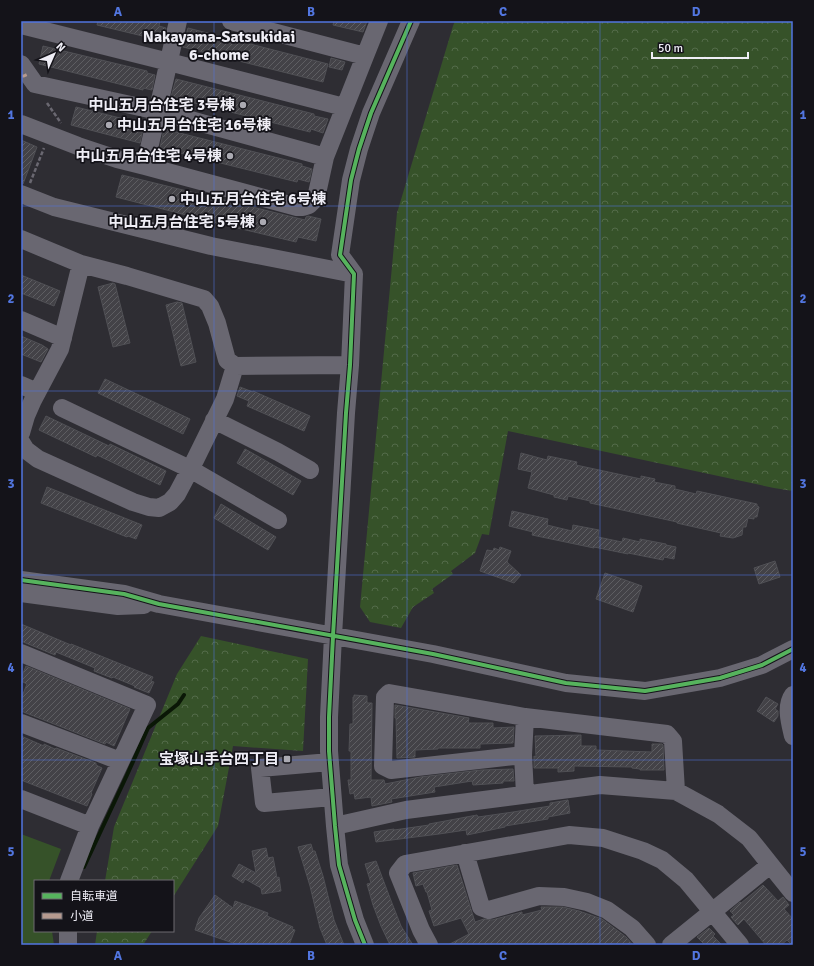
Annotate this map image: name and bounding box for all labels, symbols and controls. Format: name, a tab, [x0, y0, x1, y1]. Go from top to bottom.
text: A	[114, 4, 123, 20]
text: B	[307, 4, 315, 20]
text: C	[499, 4, 507, 20]
text: D	[692, 4, 701, 20]
district label: Nakayama-Satsukidai 6-chome	[143, 27, 295, 65]
north arrow	[34, 34, 74, 74]
scale bar	[652, 34, 748, 60]
text: N	[53, 40, 68, 55]
text: 50 m	[658, 41, 683, 56]
place label: 中山五月台住宅 3号棟	[89, 96, 235, 114]
marker: 中山五月台住宅 3号棟	[238, 100, 248, 110]
text: 1	[7, 107, 15, 123]
text: 1	[799, 107, 807, 123]
place label: 中山五月台住宅 16号棟	[117, 116, 272, 134]
marker: 中山五月台住宅 16号棟	[104, 120, 114, 130]
place label: 中山五月台住宅 4号棟	[76, 147, 222, 165]
marker: 中山五月台住宅 4号棟	[225, 151, 235, 161]
place label: 中山五月台住宅 6号棟	[180, 190, 326, 208]
marker: 中山五月台住宅 6号棟	[167, 194, 177, 204]
place label: 中山五月台住宅 5号棟	[109, 213, 255, 231]
marker: 中山五月台住宅 5号棟	[258, 217, 268, 227]
text: 2	[7, 291, 15, 307]
text: 2	[799, 291, 807, 307]
text: 3	[7, 476, 15, 492]
text: 3	[799, 476, 807, 492]
text: 4	[7, 660, 15, 676]
text: 4	[799, 660, 807, 676]
place label: 宝塚山手台四丁目	[159, 750, 279, 768]
marker: 宝塚山手台四丁目	[282, 754, 292, 764]
text: 5	[7, 844, 15, 860]
text: 5	[799, 844, 807, 860]
legend	[34, 880, 174, 932]
text: 自転車道	[70, 889, 118, 904]
text: 小道	[70, 909, 94, 924]
text: A	[114, 948, 123, 964]
text: B	[307, 948, 315, 964]
text: C	[499, 948, 507, 964]
text: D	[692, 948, 701, 964]

